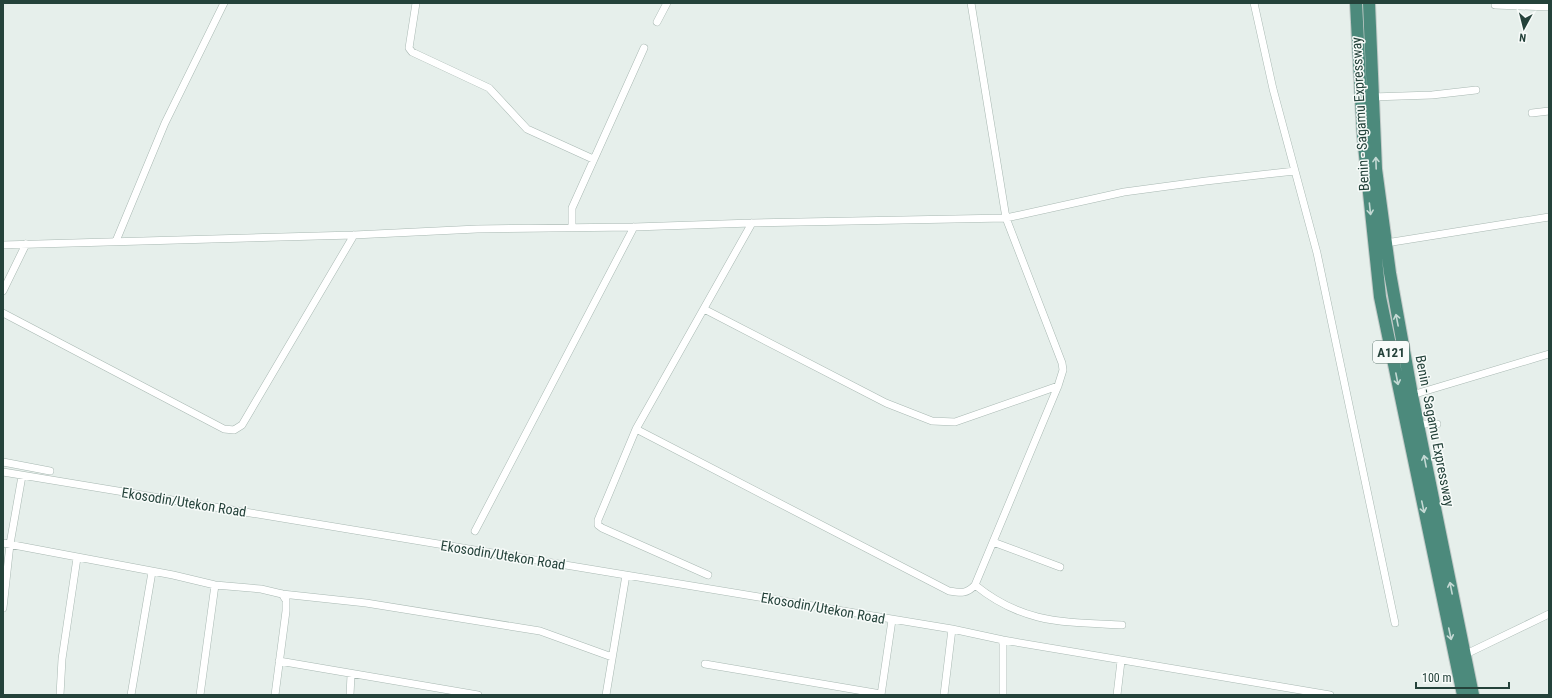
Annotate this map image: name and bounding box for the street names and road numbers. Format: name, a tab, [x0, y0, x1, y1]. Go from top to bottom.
street label: Benin - Sagamu Expressway	[1348, 37, 1372, 191]
road number: A121	[1373, 341, 1409, 363]
street label: Benin - Sagamu Expressway	[1412, 354, 1458, 508]
street label: Ekosodin/Utekon Road	[121, 484, 247, 520]
street label: Ekosodin/Utekon Road	[440, 537, 566, 573]
street label: Ekosodin/Utekon Road	[760, 589, 886, 627]

